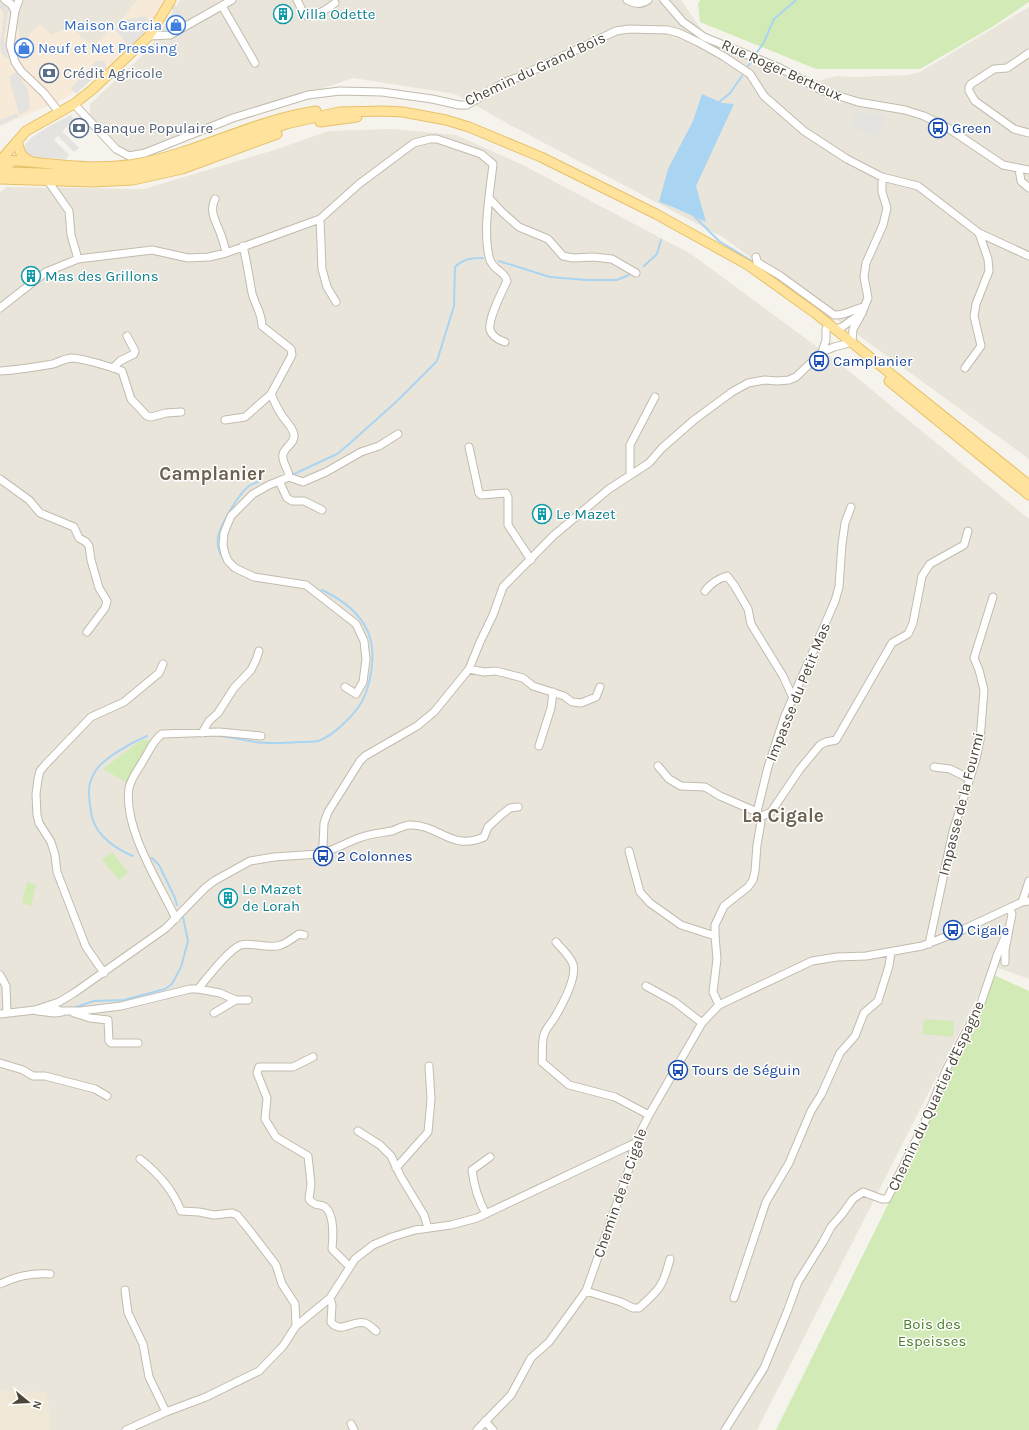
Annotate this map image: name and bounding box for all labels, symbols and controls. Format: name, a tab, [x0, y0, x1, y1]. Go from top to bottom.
building icon: Villa Odette	[272, 3, 294, 25]
place label: Villa Odette	[297, 5, 375, 23]
shop icon: Maison Garcia	[165, 14, 187, 36]
place label: Maison Garcia	[64, 16, 162, 34]
street label: Chemin du Grand Bois	[462, 28, 608, 110]
street label: Rue Roger Bertreux	[719, 35, 845, 105]
shop icon: Neuf et Net Pressing	[13, 37, 35, 59]
place label: Neuf et Net Pressing	[38, 39, 178, 57]
bank icon: Crédit Agricole	[38, 62, 60, 84]
place label: Crédit Agricole	[63, 64, 163, 82]
bank icon: Banque Populaire	[68, 117, 90, 139]
bus stop icon: Green	[927, 117, 949, 139]
place label: Banque Populaire	[93, 119, 213, 137]
place label: Green	[952, 119, 992, 137]
building icon: Mas des Grillons	[20, 265, 42, 287]
place label: Mas des Grillons	[45, 267, 159, 285]
bus stop icon: Camplanier	[808, 350, 830, 372]
place label: Camplanier	[833, 352, 913, 370]
district label: Camplanier	[159, 463, 265, 485]
building icon: Le Mazet	[531, 503, 553, 525]
place label: Le Mazet	[556, 505, 616, 523]
street label: Impasse du Petit Mas	[762, 620, 834, 764]
street label: Impasse de la Fourmi	[934, 730, 988, 878]
district label: La Cigale	[742, 805, 824, 827]
bus stop icon: 2 Colonnes	[312, 845, 334, 867]
place label: 2 Colonnes	[337, 847, 413, 865]
place label: Le Mazet de Lorah	[242, 880, 302, 915]
building icon: Le Mazet de Lorah	[217, 887, 239, 909]
bus stop icon: Cigale	[942, 919, 964, 941]
place label: Cigale	[967, 921, 1009, 939]
street label: Chemin du Quartier d'Espagne	[884, 998, 988, 1194]
bus stop icon: Tours de Séguin	[667, 1059, 689, 1081]
place label: Tours de Séguin	[692, 1061, 800, 1079]
street label: Chemin de la Cigale	[589, 1126, 651, 1260]
park label: Bois des Espeisses	[898, 1315, 966, 1350]
north arrow	[8, 1382, 48, 1422]
text: N	[30, 1399, 44, 1411]

